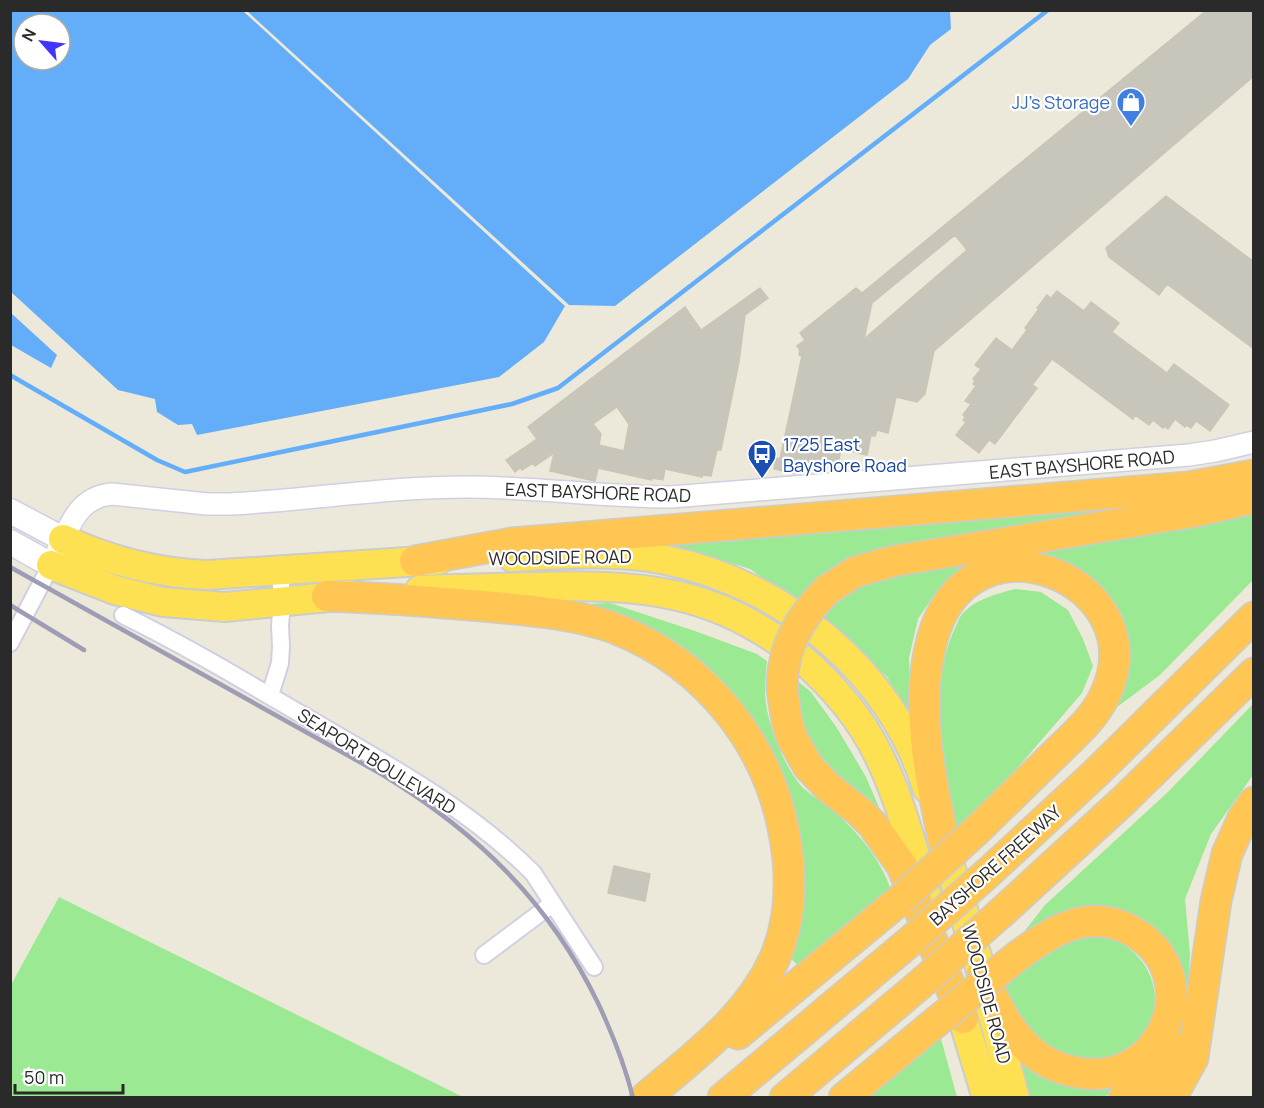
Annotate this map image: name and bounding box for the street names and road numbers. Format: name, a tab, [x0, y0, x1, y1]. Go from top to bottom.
street label: EAST BAYSHORE ROAD	[988, 444, 1176, 484]
street label: EAST BAYSHORE ROAD	[505, 477, 691, 507]
street label: WOODSIDE ROAD	[488, 544, 632, 570]
street label: SEAPORT BOULEVARD	[293, 702, 461, 820]
street label: BAYSHORE FREEWAY	[924, 799, 1067, 931]
street label: WOODSIDE ROAD	[957, 922, 1017, 1066]

